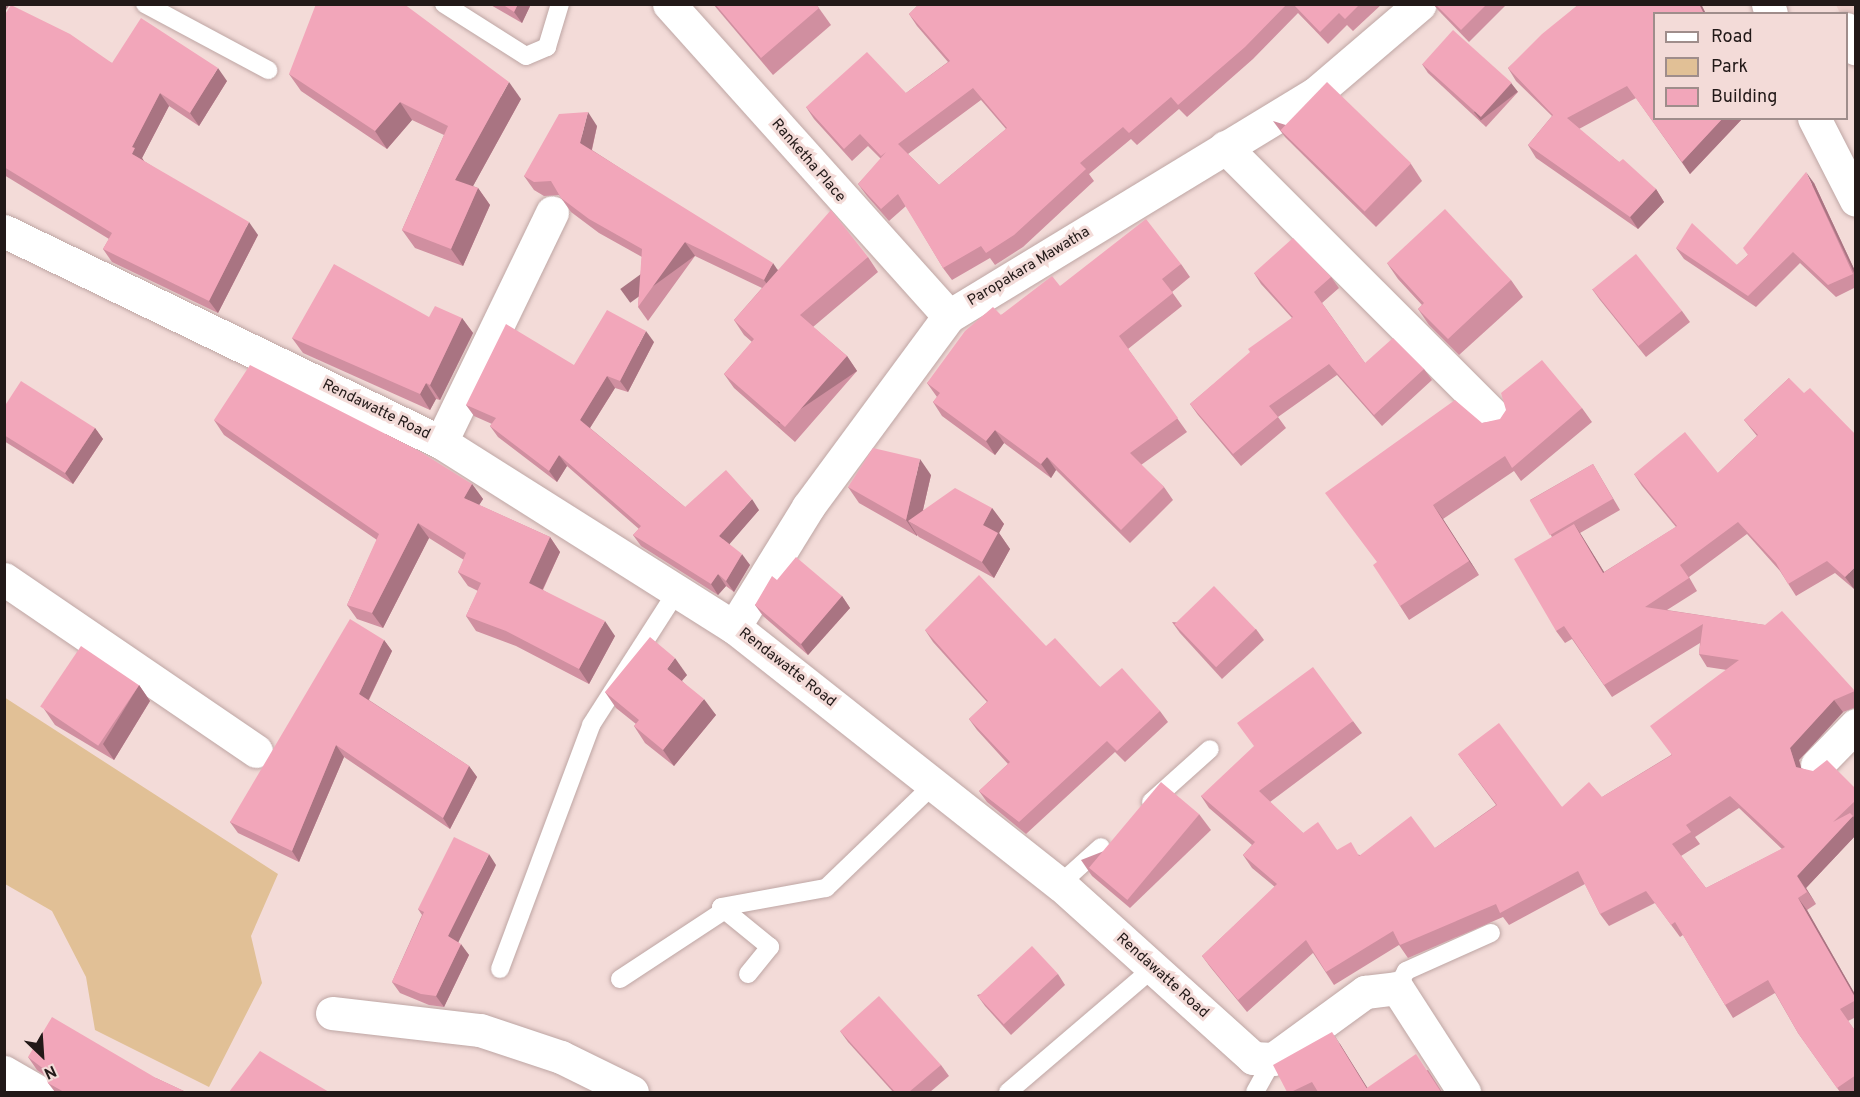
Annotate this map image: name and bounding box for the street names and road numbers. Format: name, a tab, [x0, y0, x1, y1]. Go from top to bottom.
street label: Ranketha Place	[767, 116, 849, 206]
street label: Paropakara Mawatha	[965, 223, 1093, 311]
street label: Rendawatte Road	[319, 376, 433, 444]
street label: Rendawatte Road	[735, 625, 839, 711]
street label: Rendawatte Road	[1112, 930, 1212, 1022]

